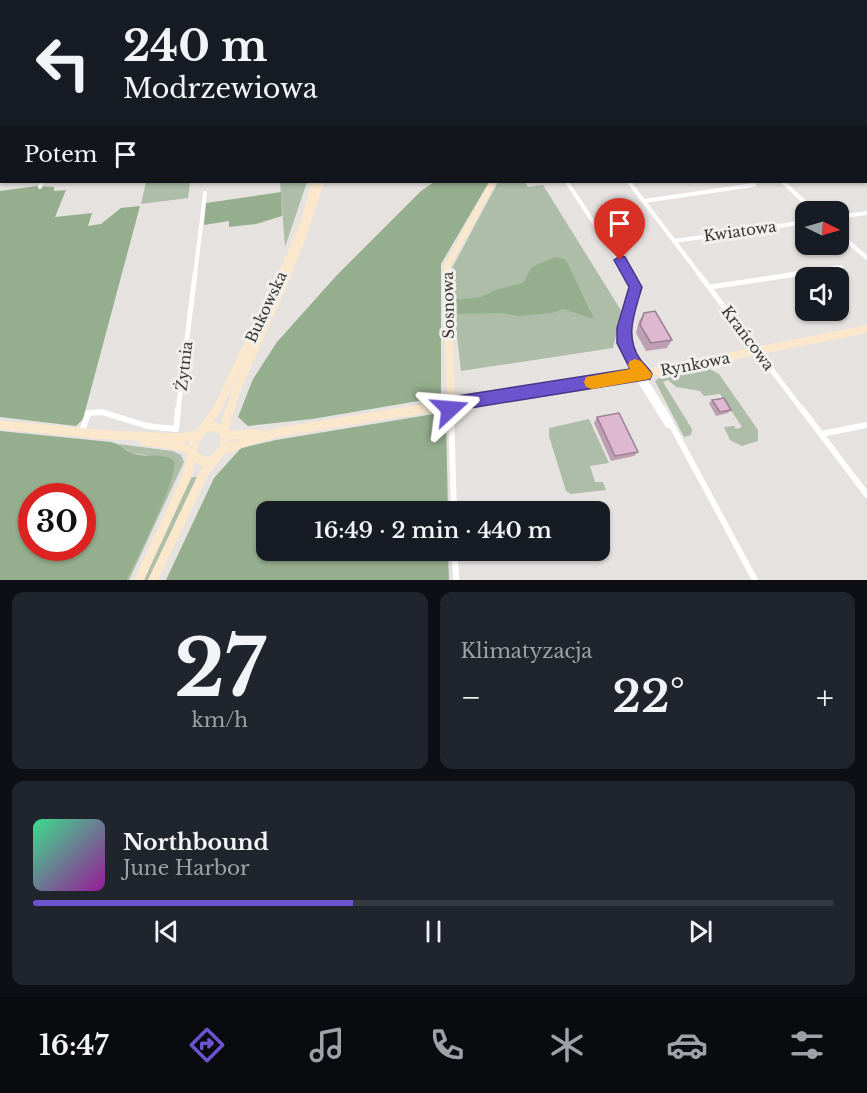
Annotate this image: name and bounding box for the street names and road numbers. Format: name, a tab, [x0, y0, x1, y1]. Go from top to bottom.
street label: Kwiatowa	[702, 216, 778, 245]
street label: Bukowska	[241, 268, 291, 346]
street label: Sosnowa	[438, 271, 458, 339]
street label: Krańcowa	[718, 302, 779, 375]
street label: Żytnia	[172, 339, 197, 392]
street label: Rynkowa	[659, 348, 732, 380]

